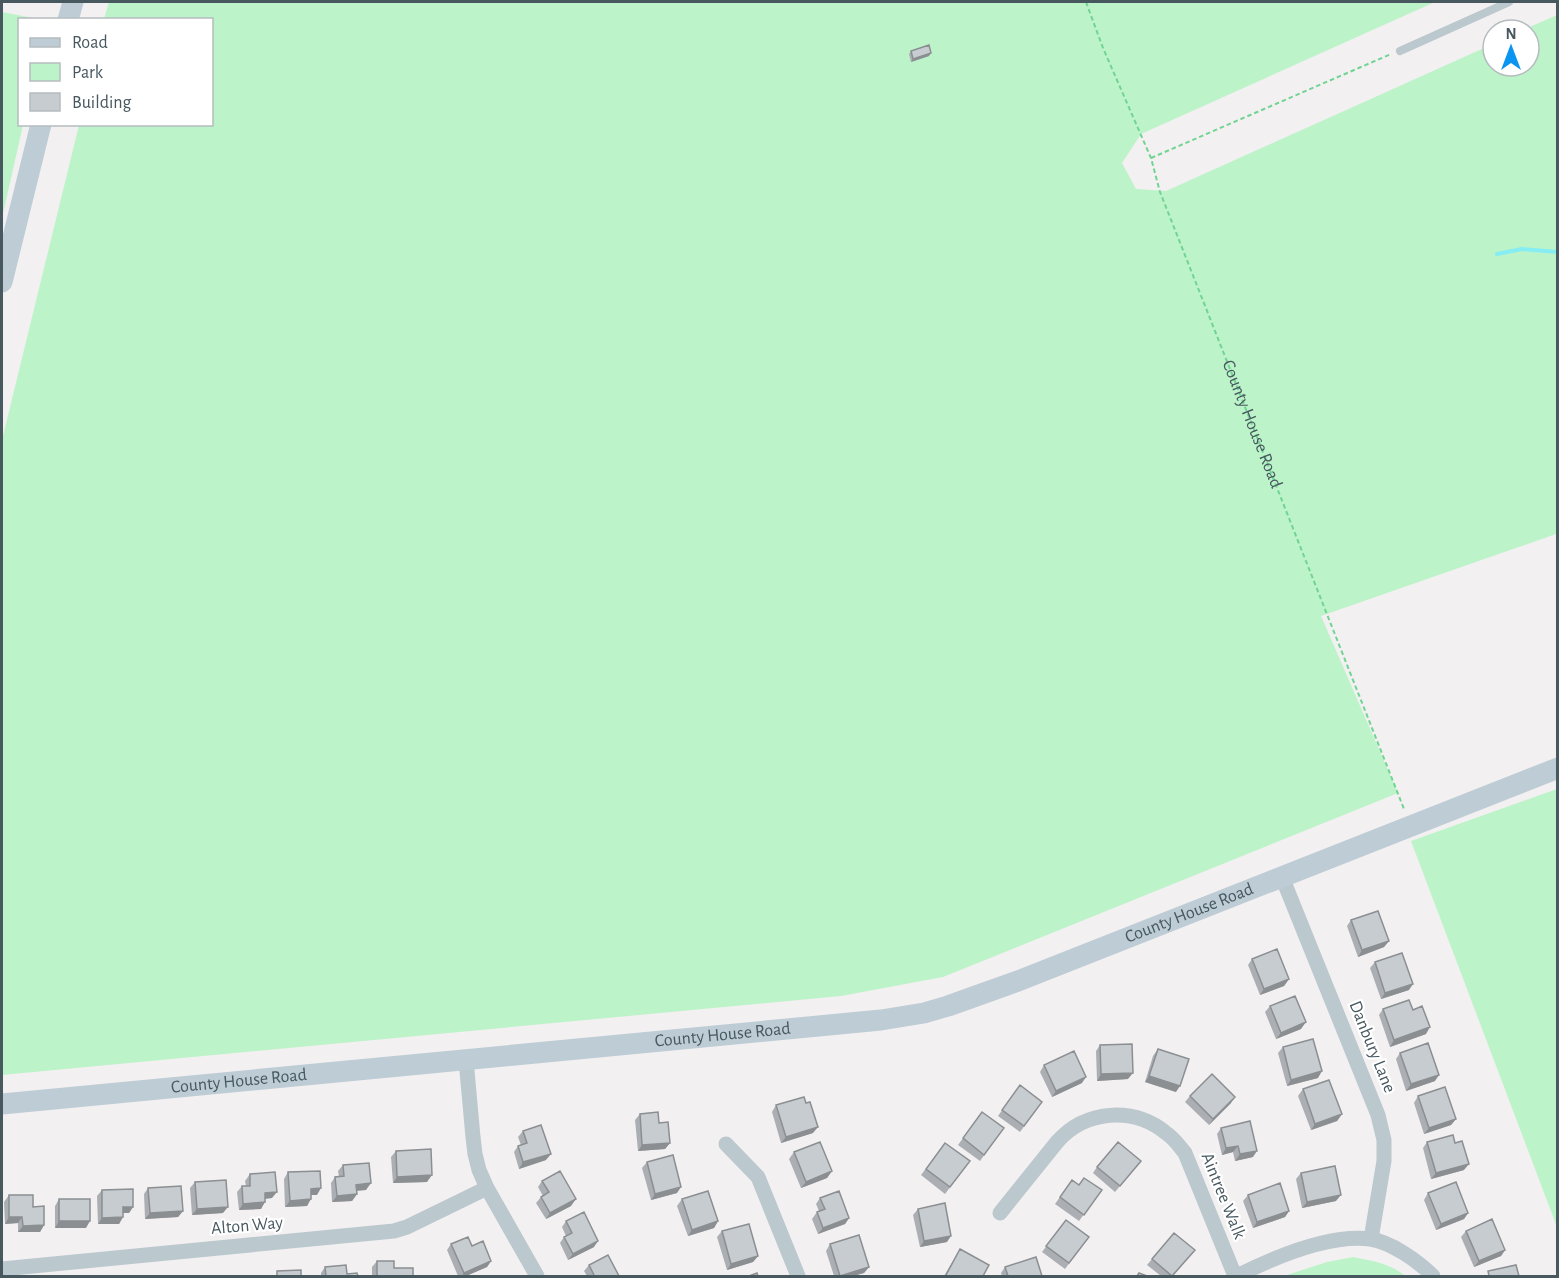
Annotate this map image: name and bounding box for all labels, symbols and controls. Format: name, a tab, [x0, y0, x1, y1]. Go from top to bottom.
legend	[18, 18, 213, 126]
north arrow	[1481, 18, 1541, 78]
text: N	[1505, 26, 1517, 42]
text: Road	[72, 34, 108, 52]
text: Park	[72, 64, 104, 82]
text: Building	[72, 94, 132, 112]
street label: County House Road	[1218, 358, 1285, 491]
street label: County House Road	[1123, 880, 1256, 947]
street label: Danbury Lane	[1345, 999, 1399, 1095]
street label: County House Road	[654, 1020, 791, 1051]
street label: County House Road	[170, 1066, 308, 1097]
street label: Aintree Walk	[1198, 1150, 1249, 1242]
street label: Alton Way	[210, 1214, 284, 1238]

